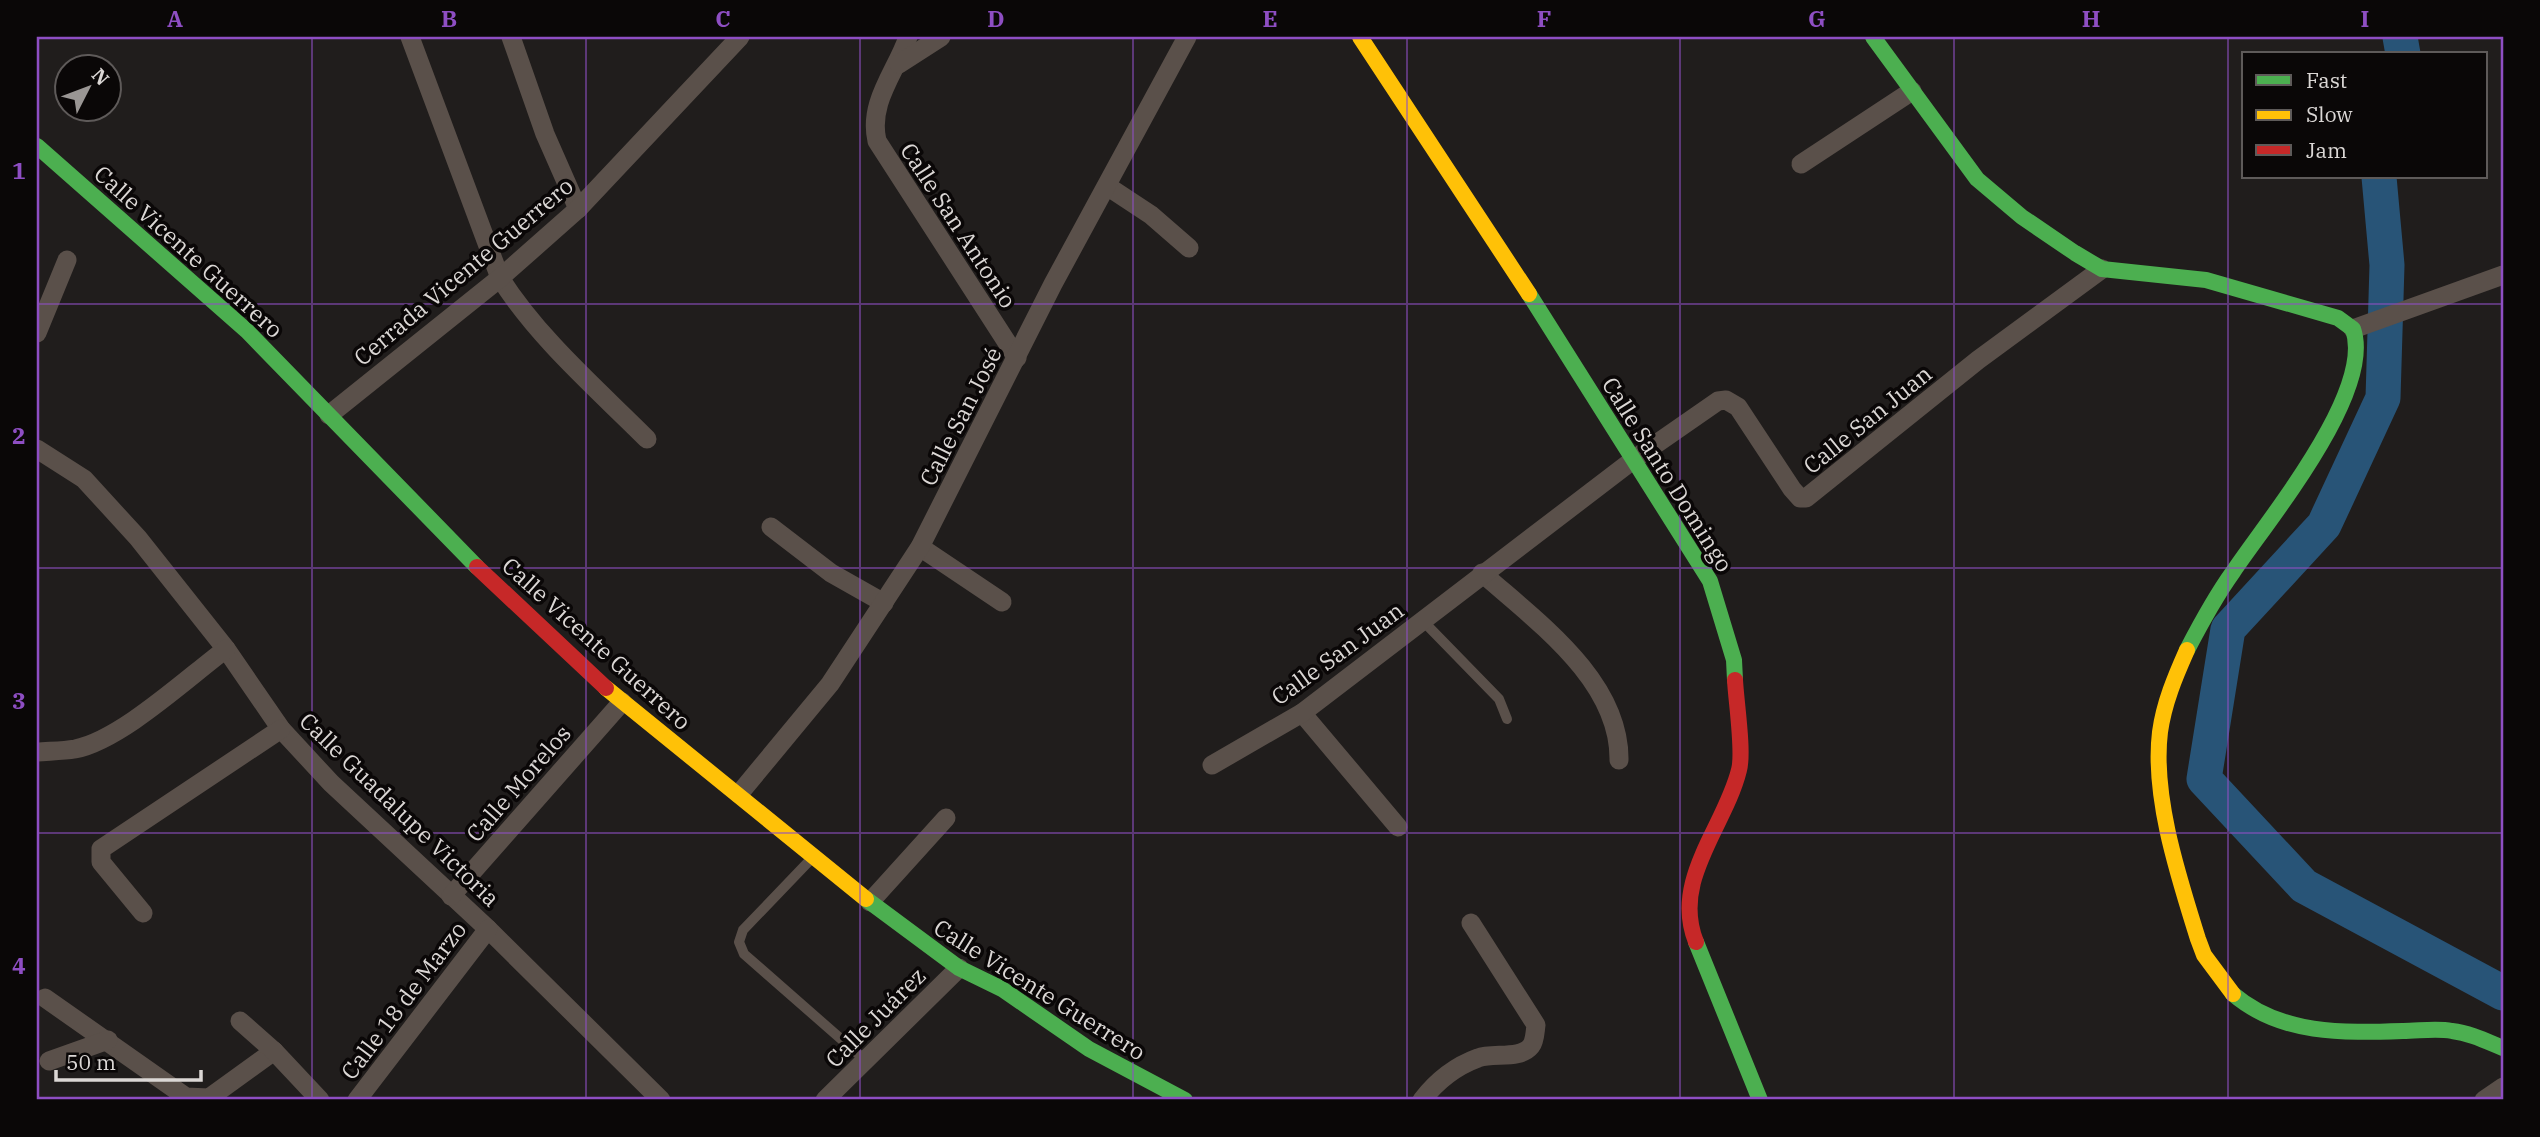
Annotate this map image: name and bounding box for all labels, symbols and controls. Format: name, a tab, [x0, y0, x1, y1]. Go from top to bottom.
text: A	[167, 3, 183, 33]
text: B	[441, 3, 457, 33]
text: C	[715, 3, 731, 33]
text: D	[987, 3, 1005, 33]
text: E	[1262, 3, 1278, 33]
text: F	[1537, 3, 1551, 33]
text: G	[1808, 3, 1826, 33]
text: H	[2082, 3, 2100, 33]
text: I	[2361, 3, 2369, 33]
north arrow	[52, 52, 122, 122]
legend	[2242, 52, 2488, 178]
text: N	[87, 63, 115, 90]
text: Fast	[2306, 66, 2347, 94]
text: Slow	[2306, 100, 2353, 128]
text: Jam	[2306, 136, 2347, 164]
street label: Calle San Antonio	[894, 137, 1024, 313]
text: 1	[12, 155, 26, 185]
street label: Calle Vicente Guerrero	[88, 158, 290, 344]
street label: Cerrada Vicente Guerrero	[347, 170, 579, 372]
street label: Calle San José	[912, 342, 1008, 490]
street label: Calle San Juan	[1797, 358, 1937, 480]
street label: Calle Santo Domingo	[1596, 371, 1740, 577]
text: 2	[12, 420, 26, 450]
street label: Calle Vicente Guerrero	[496, 550, 698, 736]
street label: Calle San Juan	[1265, 595, 1409, 711]
text: 3	[12, 685, 26, 715]
street label: Calle Guadalupe Victoria	[294, 706, 506, 912]
street label: Calle Morelos	[459, 718, 577, 848]
street label: Calle Vicente Guerrero	[928, 912, 1152, 1066]
street label: Calle 18 de Marzo	[334, 915, 472, 1085]
text: 4	[12, 950, 26, 980]
street label: Calle Juárez	[818, 960, 932, 1074]
scale bar	[56, 1039, 201, 1083]
text: 50 m	[66, 1048, 116, 1076]

